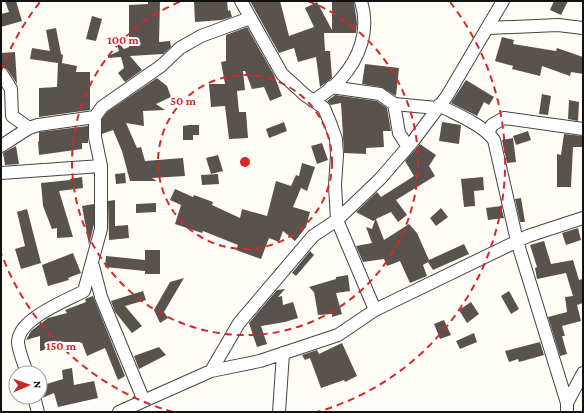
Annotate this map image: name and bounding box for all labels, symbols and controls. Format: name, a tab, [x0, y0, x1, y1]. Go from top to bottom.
text: 100 m	[107, 33, 140, 47]
text: 50 m	[170, 94, 197, 108]
centre of rings	[238, 155, 252, 169]
text: 150 m	[46, 339, 77, 353]
north arrow	[8, 365, 48, 405]
text: N	[32, 381, 44, 389]

